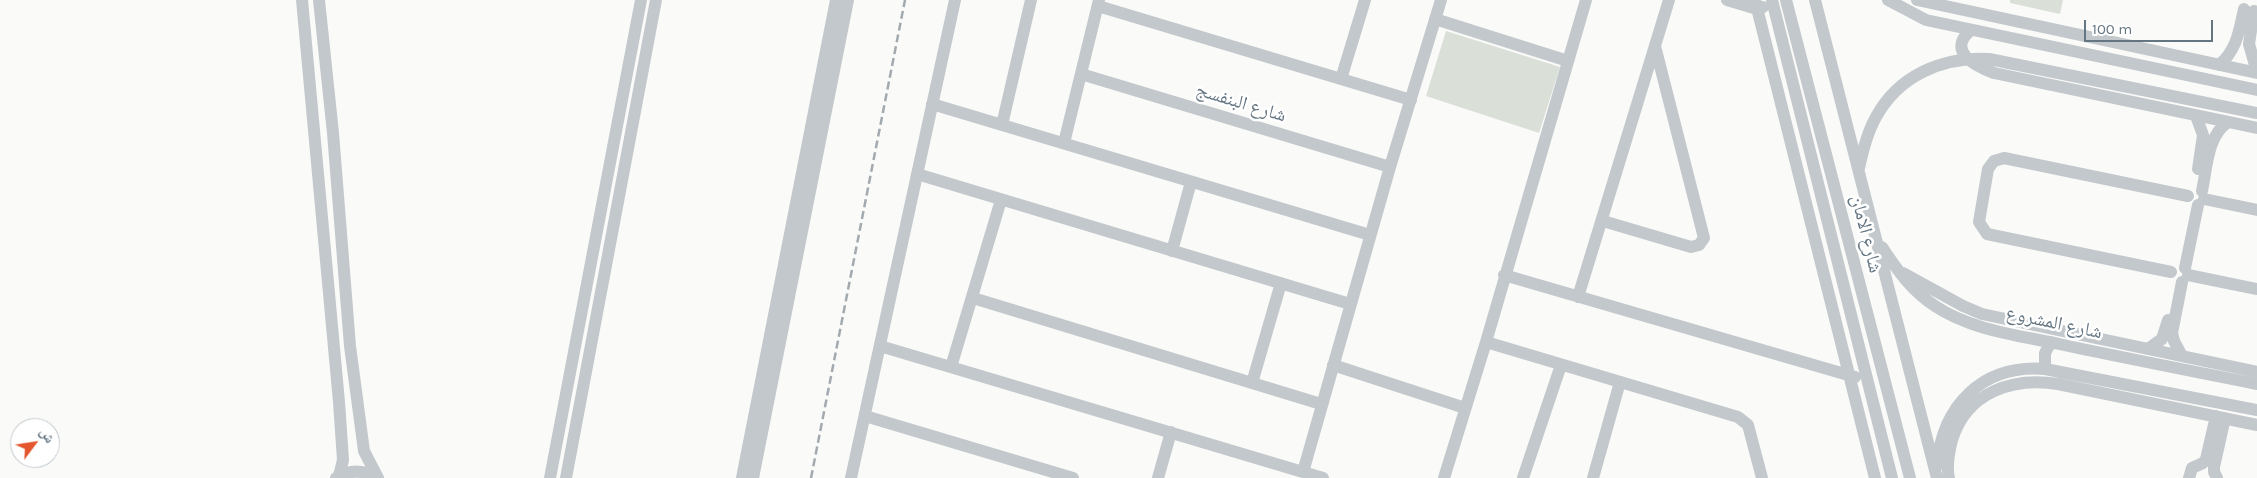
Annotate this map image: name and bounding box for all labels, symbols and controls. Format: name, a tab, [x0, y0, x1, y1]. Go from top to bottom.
scale bar	[2087, 10, 2216, 42]
text: 100 m	[2092, 20, 2132, 38]
street label: شارع البنفسج	[1193, 79, 1289, 127]
street label: شارع الامان	[1845, 193, 1887, 275]
street label: شارع المشروع	[2004, 302, 2104, 344]
north arrow	[10, 418, 60, 468]
text: ش	[36, 425, 59, 446]

